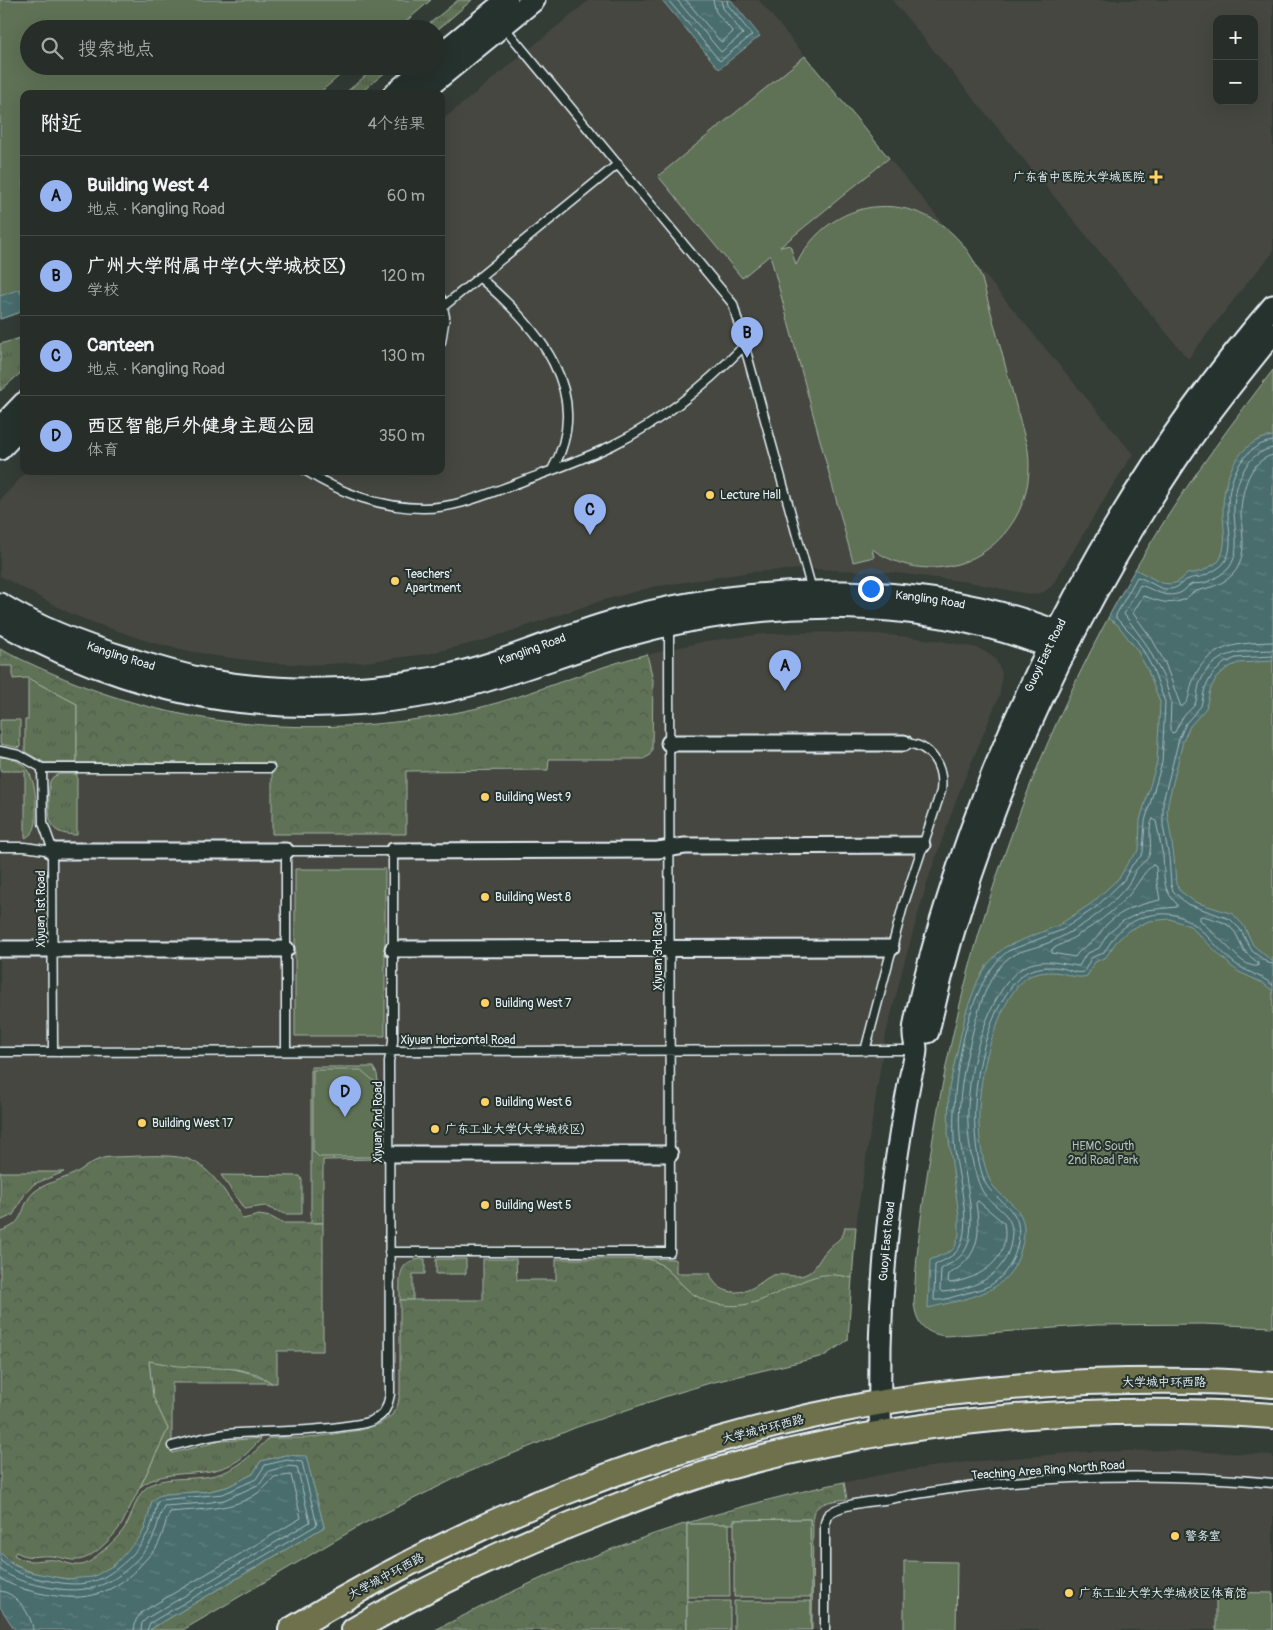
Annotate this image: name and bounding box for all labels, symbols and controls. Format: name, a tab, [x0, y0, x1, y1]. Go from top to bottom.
map controls	[1213, 15, 1258, 105]
button: +	[1213, 15, 1258, 60]
search box	[20, 20, 445, 75]
icon: search	[38, 34, 66, 62]
text: 搜索地点	[78, 37, 154, 61]
button: −	[1213, 60, 1258, 105]
text: 附近	[40, 110, 82, 137]
text: 4个结果	[368, 114, 425, 134]
place label: 广东省中医院大学城医院	[1013, 170, 1145, 185]
marker: 广东省中医院大学城医院	[1149, 170, 1163, 184]
text: Building West 4	[87, 173, 209, 197]
text: A	[51, 186, 61, 206]
text: 60 m	[387, 186, 425, 206]
text: 地点 · Kangling Road	[87, 199, 225, 219]
text: 广州大学附属中学(大学城校区)	[87, 254, 347, 278]
text: B	[51, 266, 61, 286]
text: 120 m	[381, 266, 425, 286]
text: 学校	[87, 280, 119, 300]
pin: B	[731, 317, 763, 358]
text: Canteen	[87, 333, 154, 357]
text: C	[51, 346, 61, 366]
text: 130 m	[381, 346, 425, 366]
text: 地点 · Kangling Road	[87, 359, 225, 379]
text: 西区智能户外健身主题公园	[87, 414, 315, 438]
text: D	[51, 426, 61, 446]
text: 350 m	[379, 426, 425, 446]
text: 体育	[87, 440, 119, 460]
place label: Lecture Hall	[720, 488, 781, 503]
marker: Lecture Hall	[704, 489, 716, 501]
pin: C	[574, 494, 606, 535]
place label: Teachers' Apartment	[405, 567, 461, 596]
marker: Teachers' Apartment	[389, 575, 401, 587]
your location	[858, 576, 884, 602]
street label: Kangling Road	[895, 588, 967, 613]
street label: Guoyi East Road	[1022, 616, 1070, 695]
street label: Kangling Road	[497, 630, 568, 668]
street label: Kangling Road	[85, 639, 157, 674]
pin: A	[769, 650, 801, 691]
place label: Building West 9	[495, 790, 571, 805]
marker: Building West 9	[479, 791, 491, 803]
street label: Xiyuan 1st Road	[34, 870, 49, 948]
place label: Building West 8	[495, 890, 571, 905]
marker: Building West 8	[479, 891, 491, 903]
street label: Xiyuan 3rd Road	[651, 911, 666, 990]
place label: Building West 7	[495, 996, 572, 1011]
marker: Building West 7	[479, 997, 491, 1009]
street label: Xiyuan Horizontal Road	[400, 1033, 516, 1048]
pin: D	[329, 1076, 361, 1117]
street label: Xiyuan 2nd Road	[371, 1081, 386, 1163]
place label: Building West 6	[495, 1095, 572, 1110]
marker: Building West 6	[479, 1096, 491, 1108]
place label: Building West 17	[152, 1116, 234, 1131]
marker: Building West 17	[136, 1117, 148, 1129]
place label: 广东工业大学(大学城校区)	[445, 1122, 585, 1137]
marker: 广东工业大学(大学城校区)	[429, 1123, 441, 1135]
park label: HEMC South 2nd Road Park	[1068, 1139, 1138, 1168]
place label: Building West 5	[495, 1198, 572, 1213]
marker: Building West 5	[479, 1199, 491, 1211]
street label: Guoyi East Road	[876, 1201, 899, 1282]
street label: 大学城中环西路	[1122, 1375, 1206, 1390]
street label: 大学城中环西路	[721, 1412, 806, 1447]
street label: Teaching Area Ring North Road	[971, 1458, 1125, 1483]
place label: 警务室	[1185, 1529, 1221, 1544]
marker: 警务室	[1169, 1530, 1181, 1542]
street label: 大学城中环西路	[346, 1550, 427, 1603]
place label: 广东工业大学大学城校区体育馆	[1079, 1586, 1247, 1601]
marker: 广东工业大学大学城校区体育馆	[1063, 1587, 1075, 1599]

